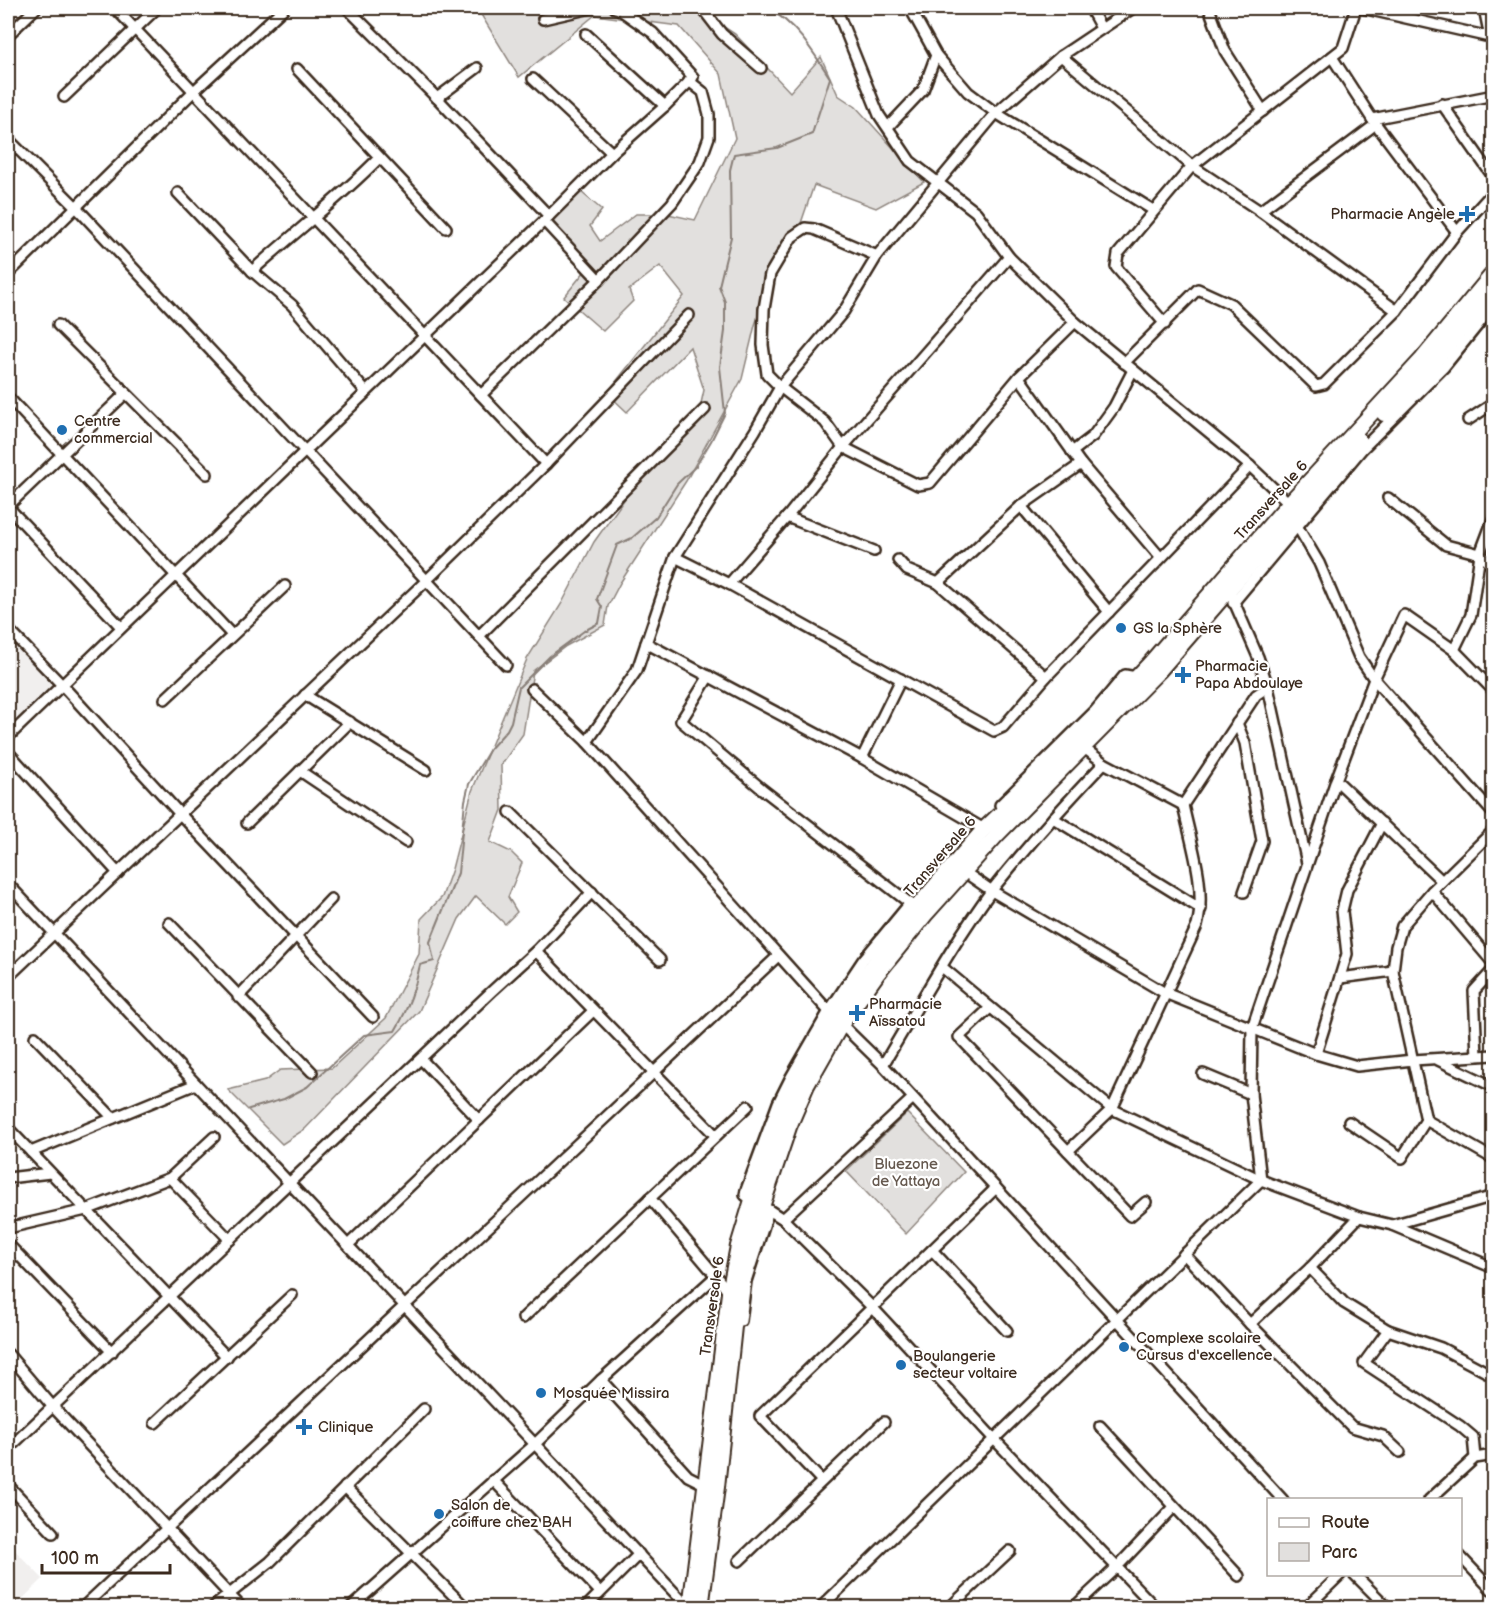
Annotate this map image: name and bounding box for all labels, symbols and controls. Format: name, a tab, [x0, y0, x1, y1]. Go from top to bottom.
place label: Pharmacie Angèle	[1331, 205, 1455, 224]
marker: Pharmacie Angèle	[1460, 207, 1474, 221]
place label: Centre commercial	[74, 412, 153, 448]
marker: Centre commercial	[55, 423, 69, 437]
street label: Transversale 6	[1231, 457, 1312, 544]
place label: GS la Sphère	[1133, 619, 1222, 638]
marker: GS la Sphère	[1114, 621, 1128, 635]
place label: Pharmacie Papa Abdoulaye	[1195, 657, 1303, 693]
marker: Pharmacie Papa Abdoulaye	[1176, 668, 1190, 682]
street label: Transversale 6	[900, 812, 980, 900]
place label: Pharmacie Aïssatou	[869, 995, 942, 1031]
marker: Pharmacie Aïssatou	[850, 1006, 864, 1020]
park label: Bluezone de Yattaya	[872, 1155, 940, 1191]
street label: Transversale 6	[696, 1255, 729, 1357]
place label: Complexe scolaire Cursus d'excellence	[1136, 1329, 1272, 1365]
marker: Complexe scolaire Cursus d'excellence	[1117, 1340, 1131, 1354]
place label: Boulangerie secteur voltaire	[913, 1347, 1017, 1383]
marker: Boulangerie secteur voltaire	[894, 1358, 908, 1372]
place label: Mosquée Missira	[553, 1384, 669, 1403]
marker: Mosquée Missira	[534, 1386, 548, 1400]
marker: Clinique	[295, 1418, 313, 1436]
place label: Clinique	[318, 1418, 374, 1437]
place label: Salon de coiffure chez BAH	[451, 1496, 572, 1532]
legend	[1267, 1498, 1462, 1576]
marker: Salon de coiffure chez BAH	[432, 1507, 446, 1521]
text: Route	[1321, 1512, 1370, 1533]
scale bar	[42, 1537, 170, 1575]
text: Parc	[1321, 1542, 1358, 1563]
text: 100 m	[51, 1548, 99, 1569]

